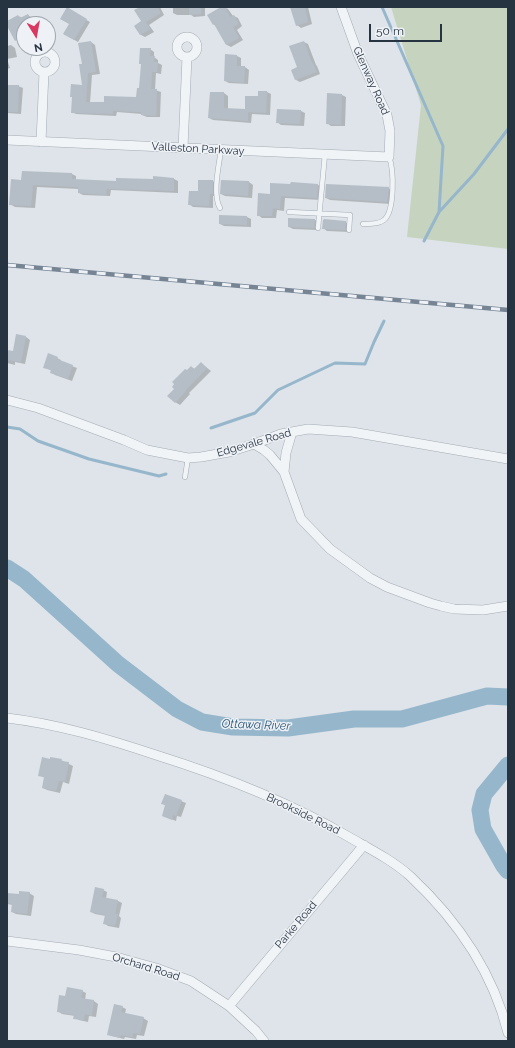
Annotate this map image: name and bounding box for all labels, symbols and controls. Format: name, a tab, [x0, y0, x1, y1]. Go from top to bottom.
north arrow	[16, 16, 56, 56]
scale bar	[371, 16, 444, 42]
text: 50 m	[376, 24, 404, 38]
text: N	[33, 40, 44, 54]
street label: Glenway Road	[350, 45, 392, 117]
street label: Valleston Parkway	[151, 140, 245, 158]
street label: Edgevale Road	[215, 426, 293, 460]
water label: Ottawa River	[221, 717, 291, 733]
street label: Brookside Road	[264, 791, 342, 837]
street label: Parke Road	[272, 899, 320, 951]
street label: Orchard Road	[111, 950, 181, 984]

